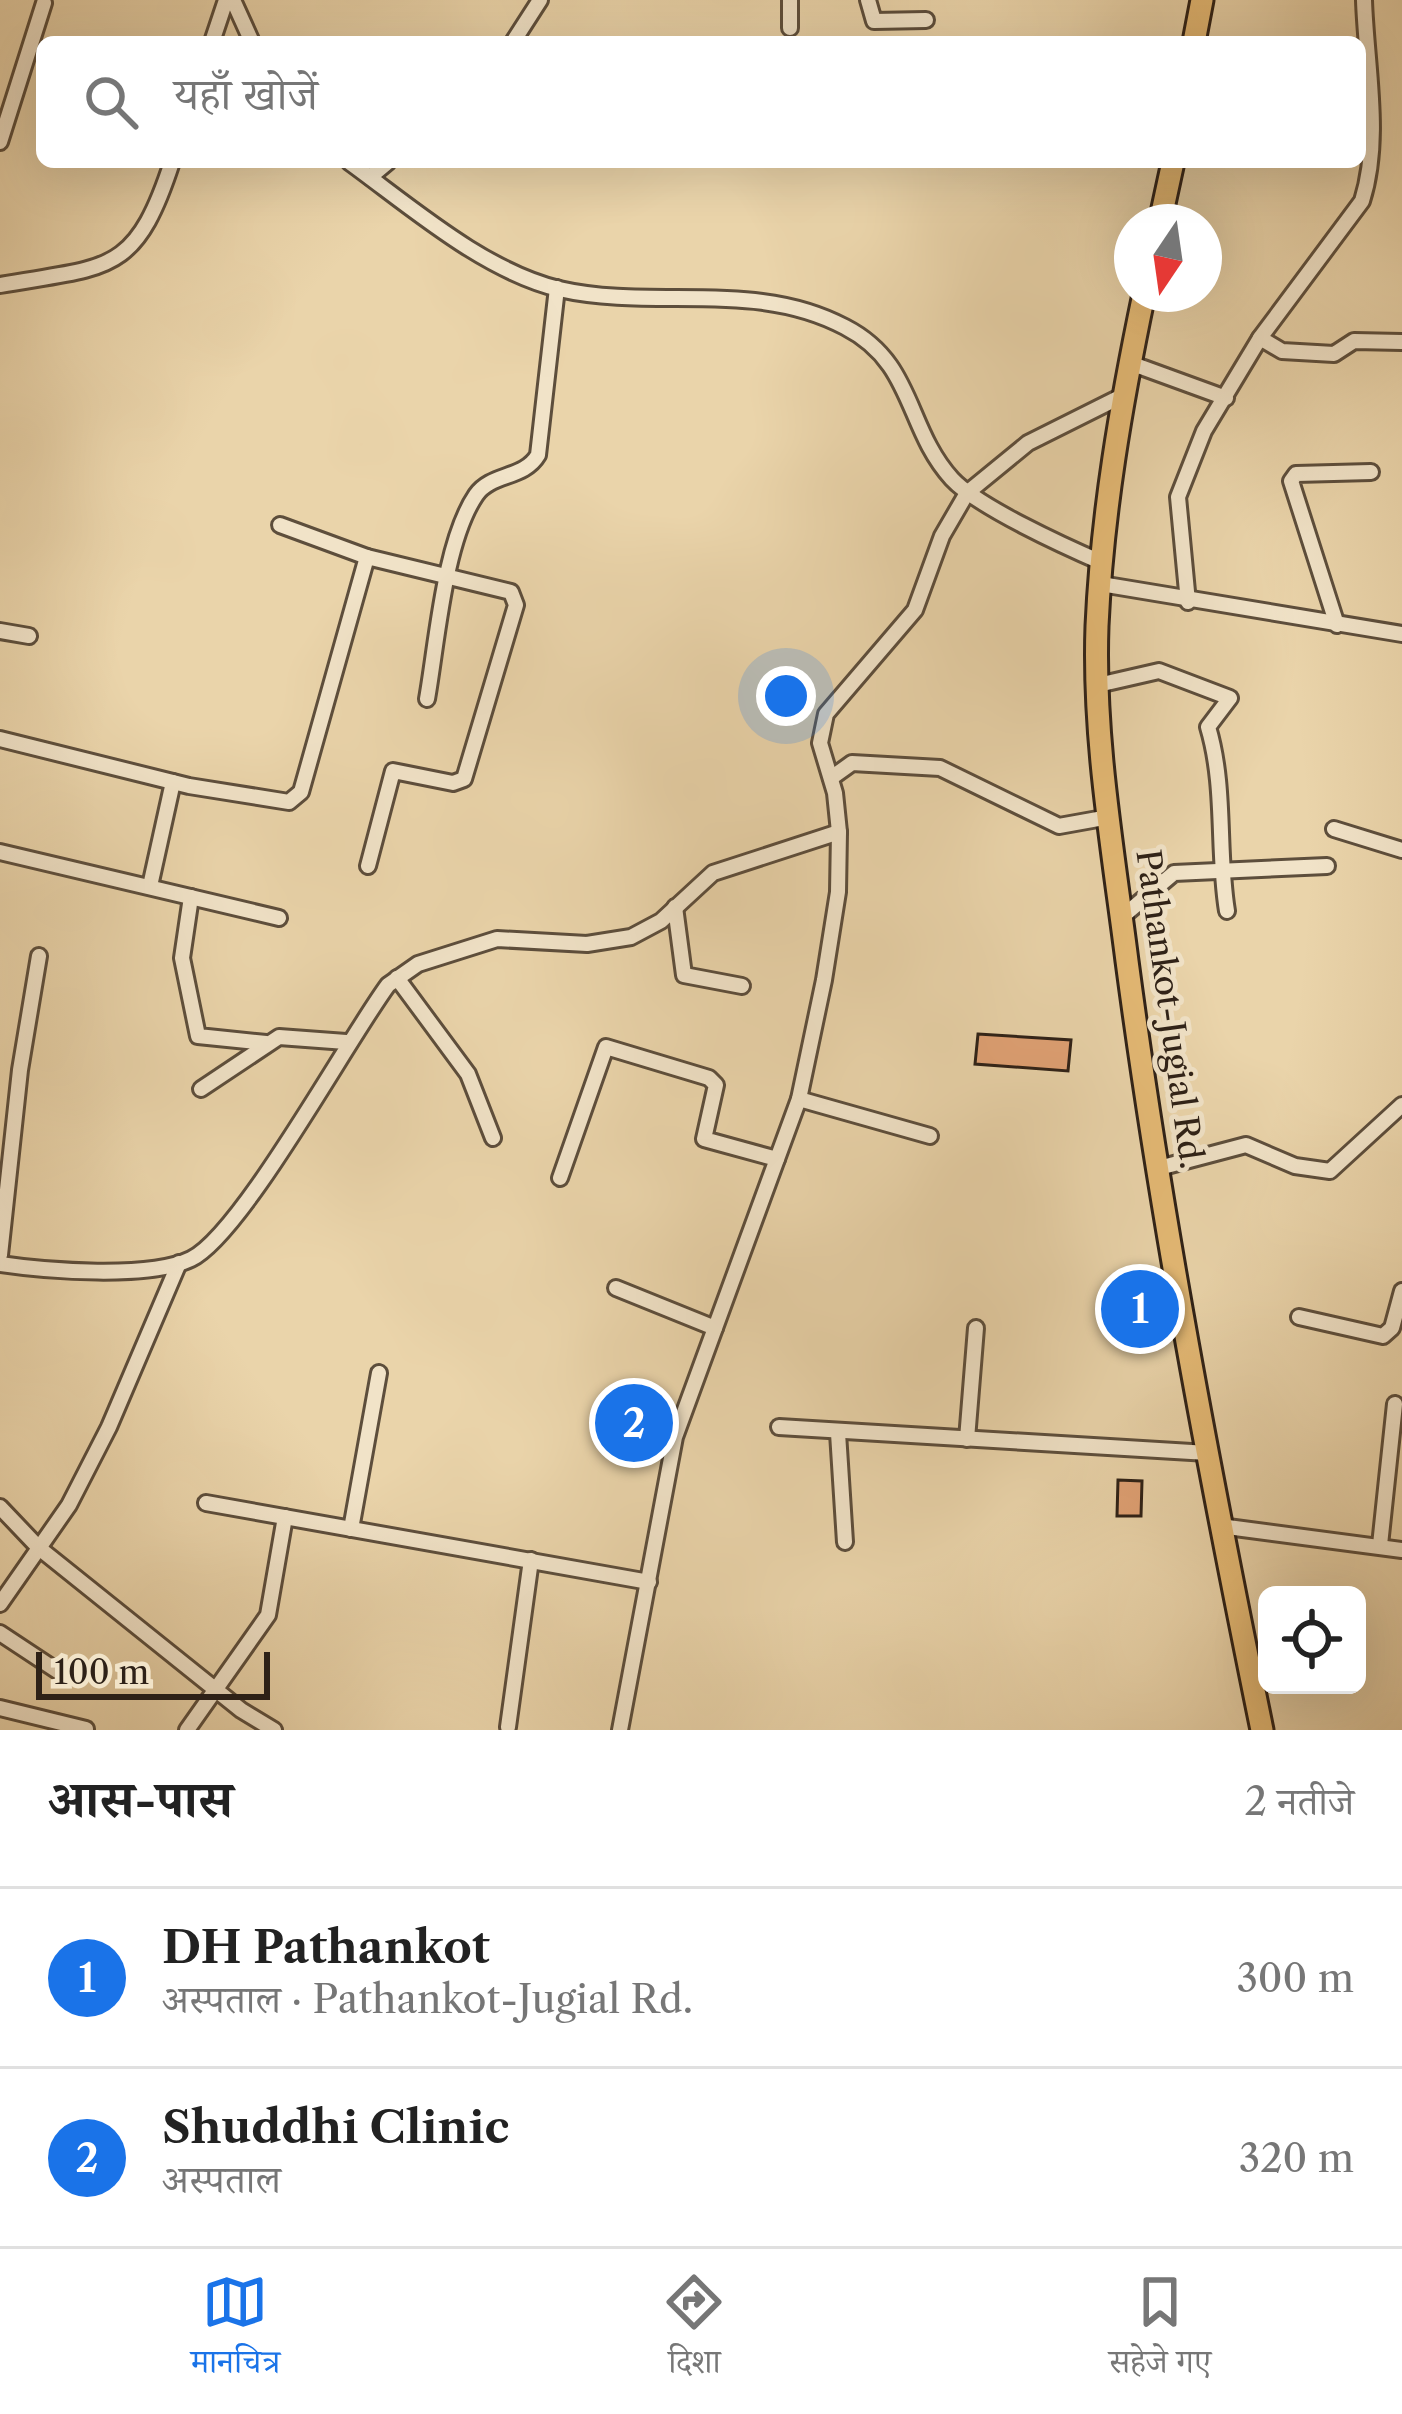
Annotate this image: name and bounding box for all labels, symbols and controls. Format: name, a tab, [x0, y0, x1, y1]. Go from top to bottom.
search box	[36, 36, 1366, 168]
text: यहाँ खोजें	[174, 66, 318, 122]
icon: search	[78, 69, 144, 135]
north arrow	[1114, 204, 1222, 312]
your location	[756, 666, 816, 726]
street label: Pathankot-Jugial Rd.	[1127, 847, 1213, 1171]
pin: 1	[1101, 1264, 1179, 1354]
pin: 2	[595, 1378, 673, 1468]
map controls	[1258, 1586, 1366, 1694]
button: locate	[1258, 1586, 1366, 1694]
scale bar	[36, 1646, 270, 1699]
text: 100 m	[54, 1652, 149, 1693]
text: आस-पास	[48, 1768, 233, 1830]
text: 2 नतीजे	[1245, 1777, 1354, 1825]
text: DH Pathankot	[162, 1919, 490, 1975]
text: 1	[78, 1954, 96, 2002]
text: 300 m	[1236, 1954, 1354, 2002]
text: अस्पताल · Pathankot-Jugial Rd.	[162, 1975, 693, 2023]
text: Shuddhi Clinic	[162, 2099, 509, 2155]
text: 2	[75, 2134, 99, 2182]
text: 320 m	[1239, 2134, 1354, 2182]
text: अस्पताल	[162, 2155, 281, 2203]
tab: मानचित्र	[191, 2269, 280, 2394]
tab: दिशा	[661, 2269, 727, 2394]
tab: सहेजे गए	[1109, 2269, 1211, 2394]

